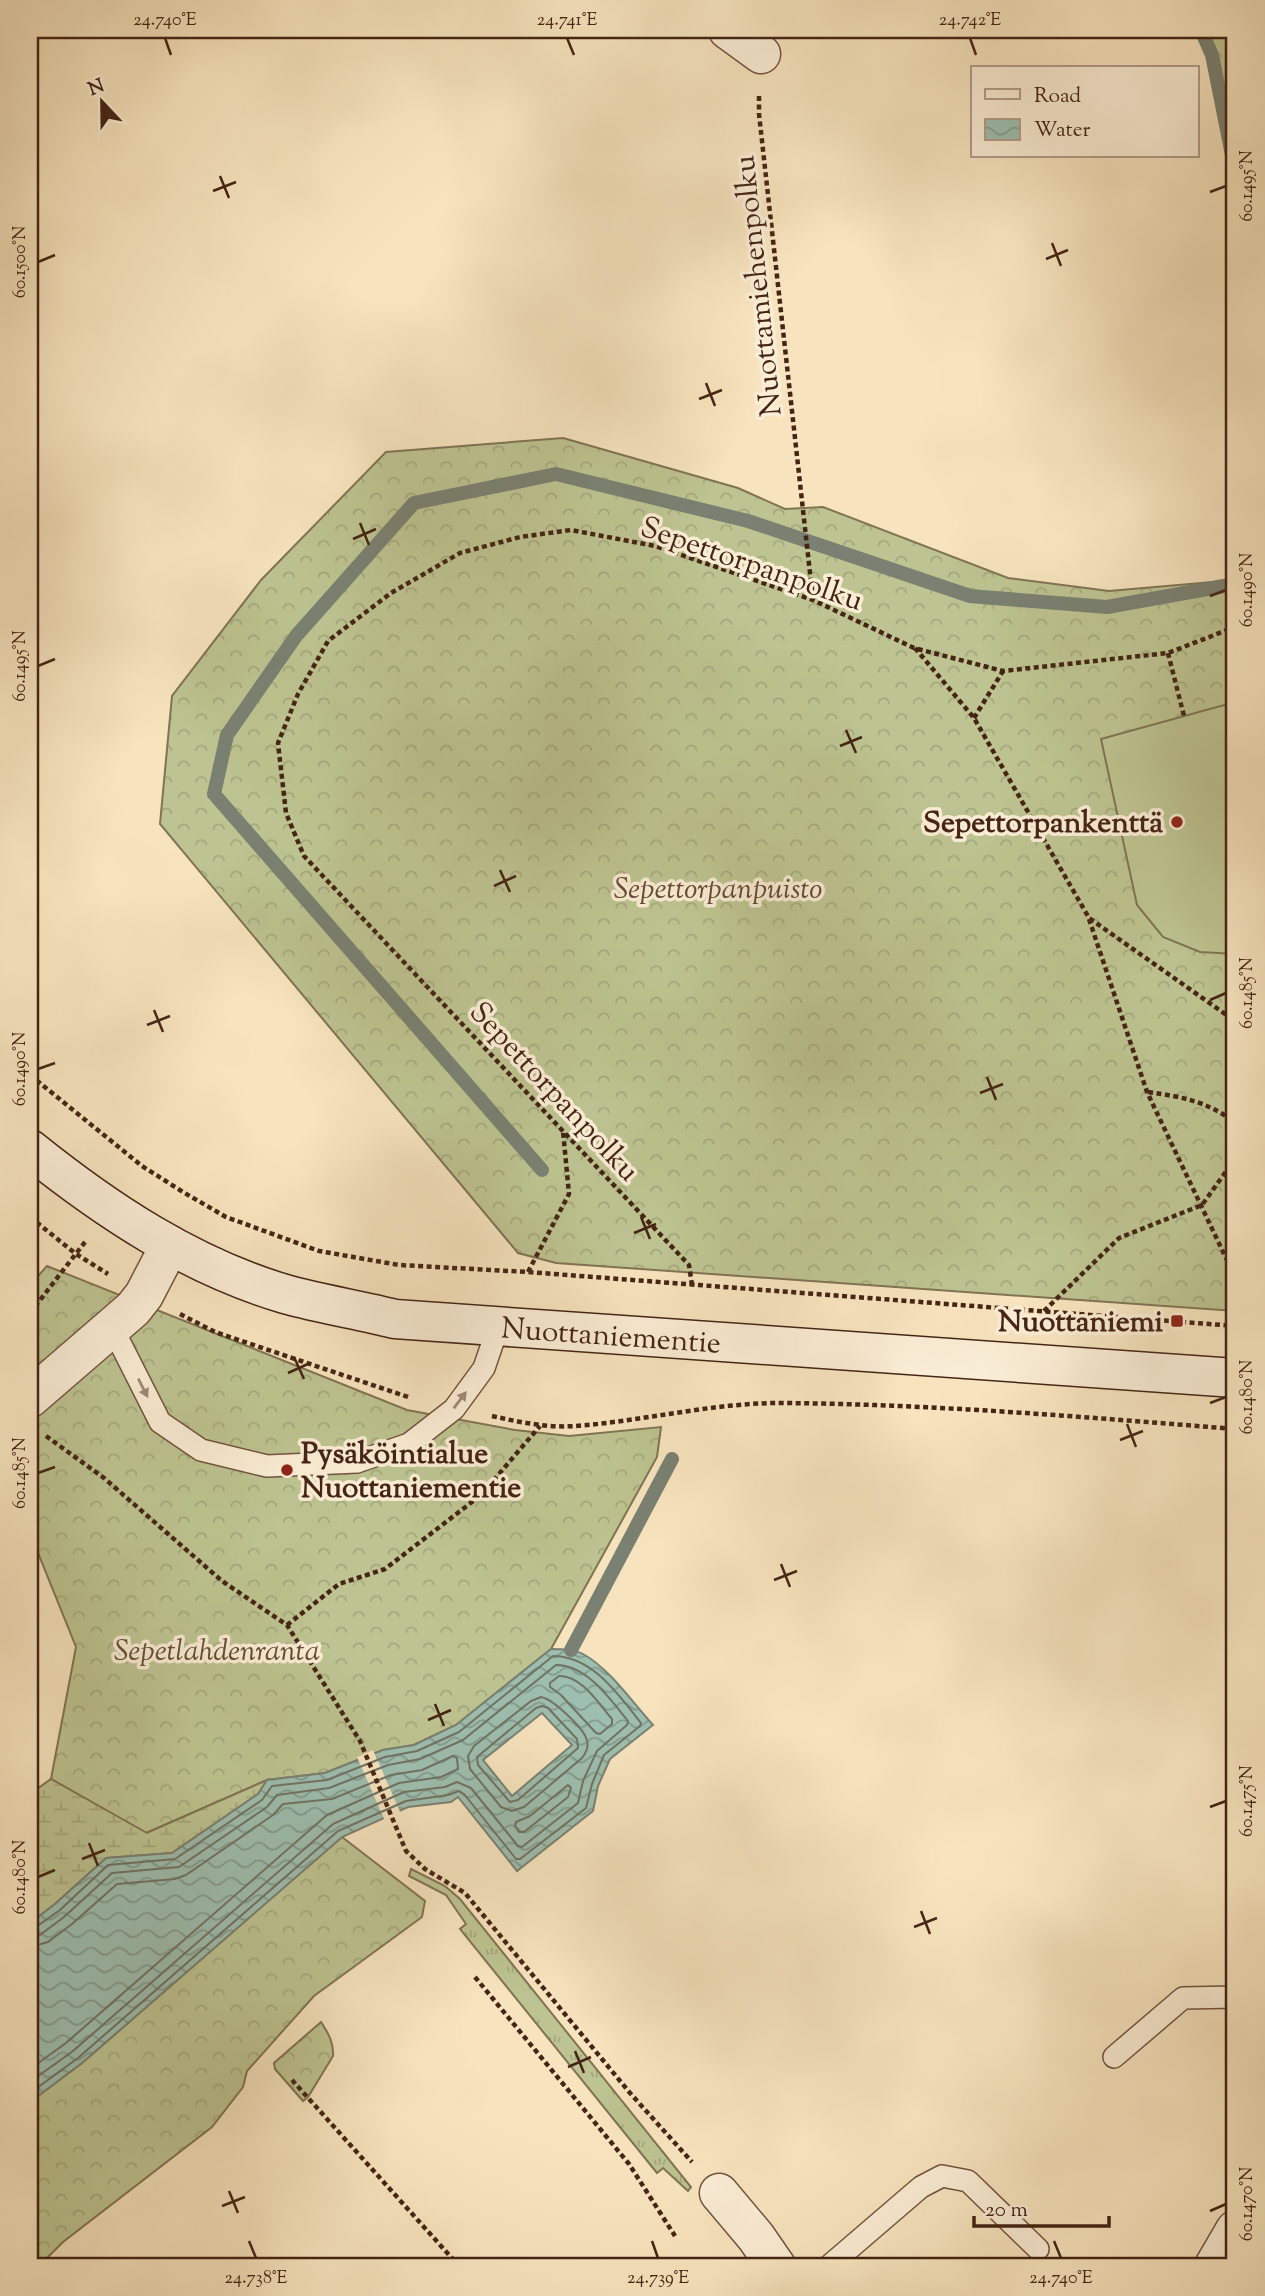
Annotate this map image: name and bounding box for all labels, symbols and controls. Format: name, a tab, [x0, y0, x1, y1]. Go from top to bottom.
text: 24.740°E	[133, 8, 197, 34]
text: 24.741°E	[537, 8, 597, 34]
text: 24.742°E	[939, 8, 1001, 34]
north arrow	[66, 66, 136, 136]
legend	[971, 66, 1198, 158]
text: N	[84, 73, 109, 104]
text: Road	[1034, 82, 1081, 112]
text: Water	[1034, 116, 1091, 146]
text: 60.1495°N	[1235, 150, 1261, 222]
street label: Nuottamiehenpolku	[724, 153, 795, 418]
text: 60.1500°N	[8, 226, 34, 298]
street label: Sepettorpanpolku	[634, 507, 868, 624]
text: 60.1490°N	[1235, 553, 1261, 627]
text: 60.1495°N	[8, 630, 34, 702]
place label: Sepettorpankenttä	[923, 803, 1163, 846]
marker: Sepettorpankenttä	[1169, 814, 1185, 830]
park label: Sepettorpanpuisto	[614, 869, 822, 912]
text: 60.1485°N	[1235, 957, 1261, 1029]
street label: Sepettorpanpolku	[458, 993, 648, 1192]
text: 60.1490°N	[8, 1032, 34, 1106]
place label: Nuottaniemi	[998, 1302, 1163, 1345]
street label: Nuottaniementie	[499, 1308, 722, 1367]
marker: Nuottaniemi	[1169, 1313, 1185, 1329]
text: 60.1480°N	[1235, 1360, 1261, 1434]
one-way arrow	[137, 1378, 148, 1398]
one-way arrow	[453, 1391, 467, 1409]
place label: Pysäköintialue Nuottaniementie	[301, 1434, 521, 1511]
text: 60.1485°N	[8, 1437, 34, 1509]
marker: Pysäköintialue Nuottaniementie	[279, 1462, 295, 1478]
park label: Sepetlahdenranta	[114, 1631, 320, 1674]
text: 60.1475°N	[1235, 1765, 1261, 1837]
text: 60.1480°N	[8, 1840, 34, 1914]
text: 60.1470°N	[1235, 2167, 1261, 2241]
scale bar	[974, 2184, 1109, 2228]
text: 20 m	[985, 2196, 1028, 2226]
text: 24.738°E	[225, 2266, 288, 2292]
text: 24.739°E	[627, 2266, 689, 2292]
text: 24.740°E	[1029, 2266, 1093, 2292]

